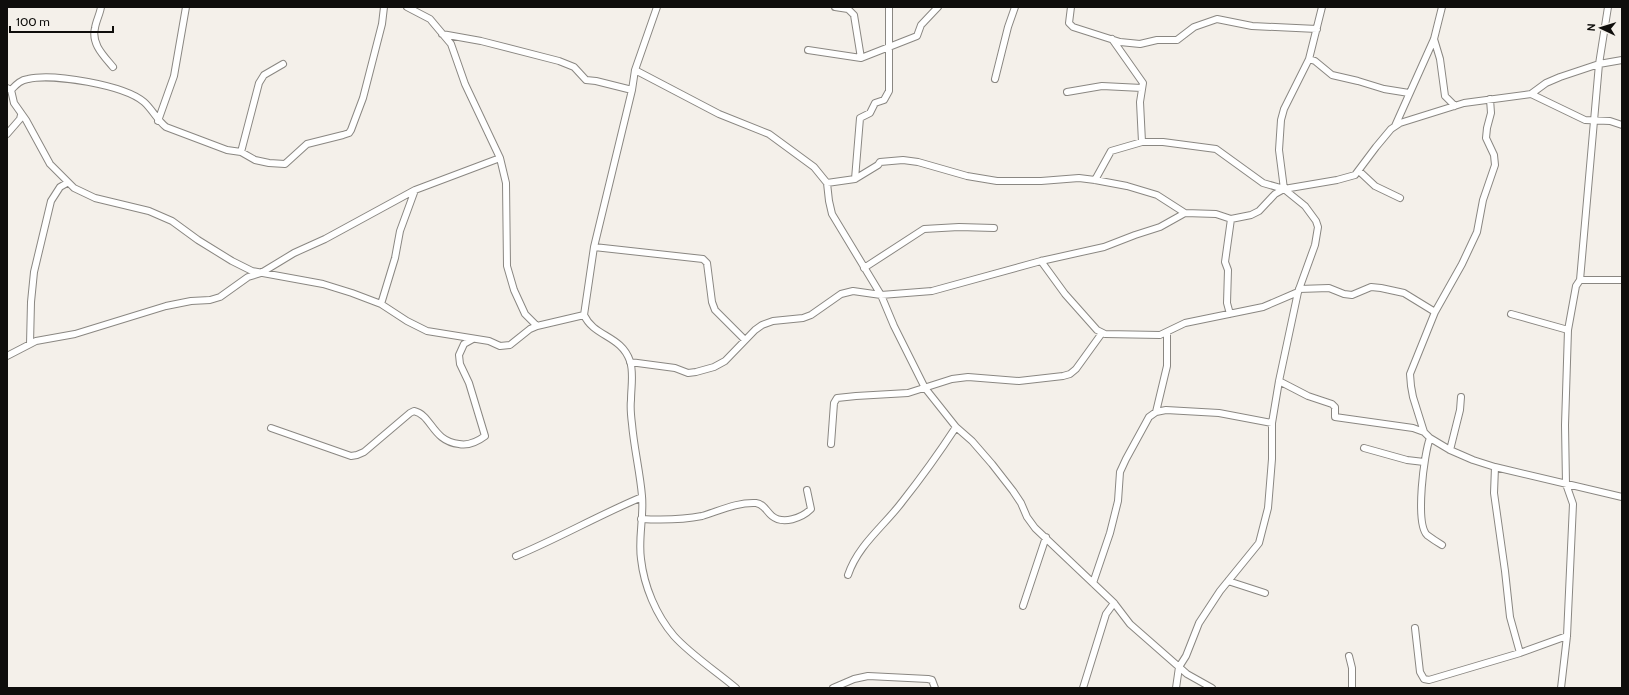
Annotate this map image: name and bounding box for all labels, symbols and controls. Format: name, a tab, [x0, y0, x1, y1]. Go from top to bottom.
scale bar	[10, 8, 113, 34]
north arrow	[1581, 8, 1621, 48]
text: 100 m	[16, 14, 50, 29]
text: N	[1584, 23, 1598, 32]

